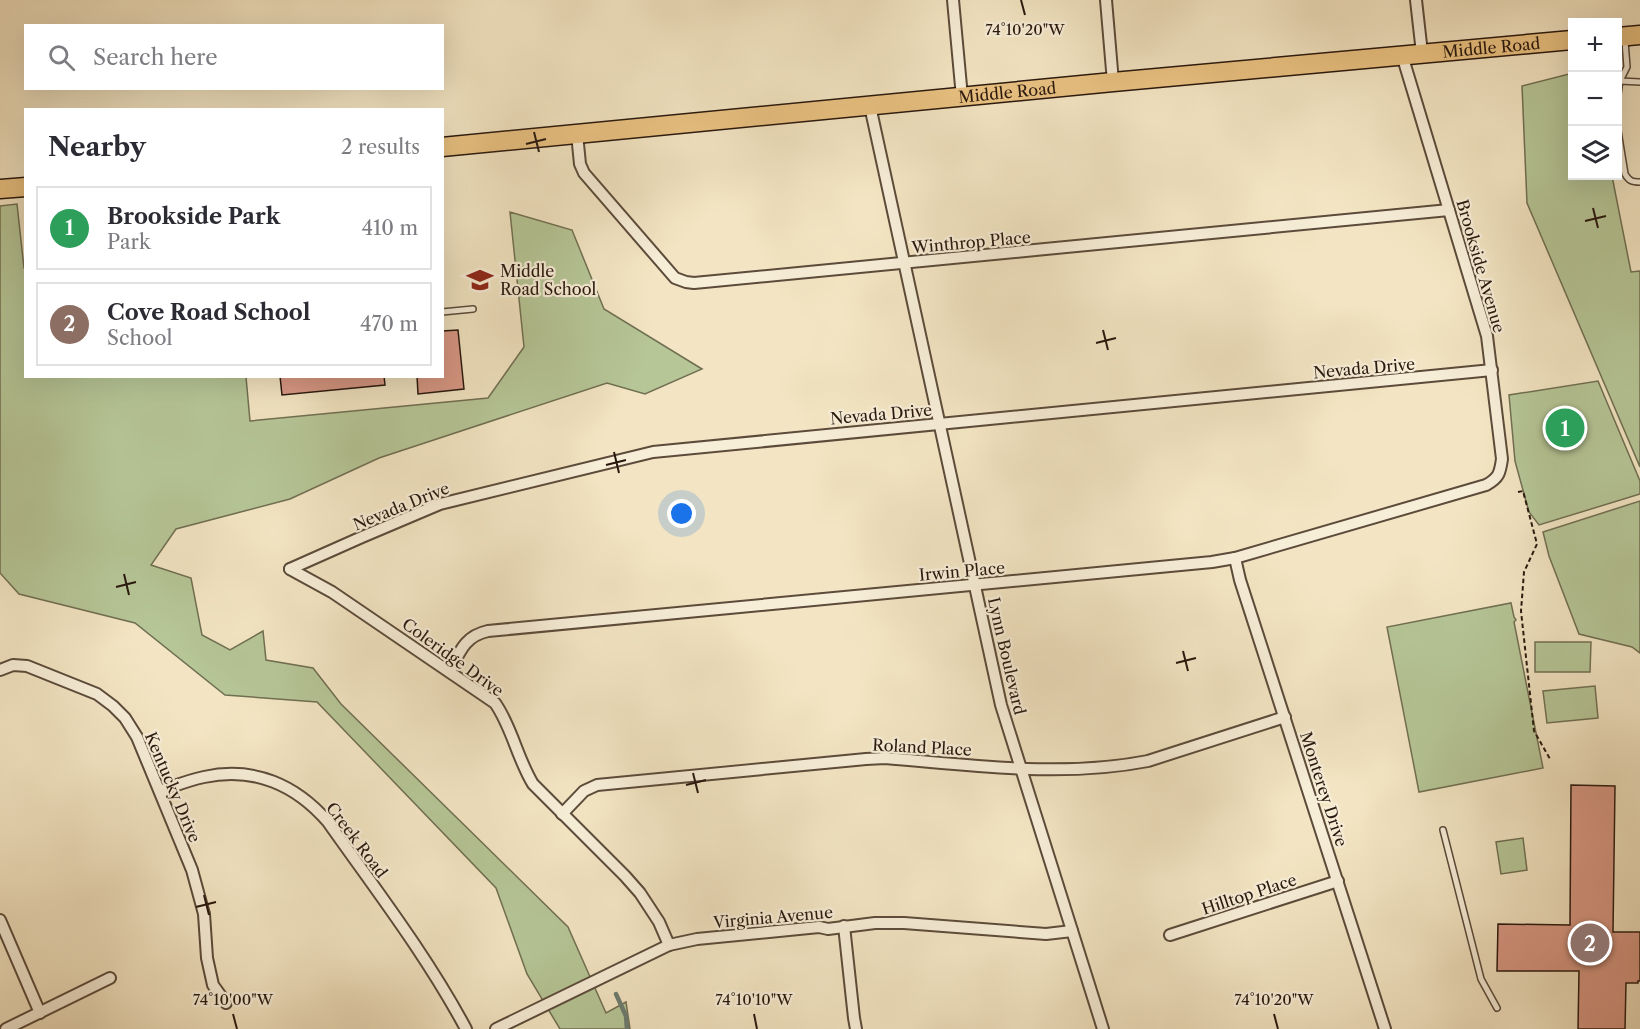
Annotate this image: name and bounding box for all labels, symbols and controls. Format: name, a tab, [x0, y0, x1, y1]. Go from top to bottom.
map controls	[1568, 18, 1622, 180]
button: +	[1568, 18, 1622, 72]
text: 74°10'20"W	[985, 20, 1065, 39]
search box	[24, 24, 444, 90]
street label: Middle Road	[1442, 33, 1541, 62]
icon: search	[45, 41, 78, 74]
text: Search here	[93, 44, 218, 71]
button: −	[1568, 72, 1622, 126]
street label: Middle Road	[958, 78, 1057, 107]
button: layers	[1568, 126, 1622, 180]
text: Nearby	[48, 131, 146, 163]
text: 2 results	[341, 135, 420, 159]
street label: Brookside Avenue	[1452, 197, 1510, 335]
text: Brookside Park	[107, 203, 280, 230]
text: 1	[65, 216, 74, 240]
text: 410 m	[361, 216, 418, 240]
street label: Winthrop Place	[910, 227, 1032, 257]
text: Park	[107, 230, 150, 254]
place label: Middle Road School	[500, 261, 596, 299]
school or university icon: Middle Road School	[465, 265, 495, 295]
text: Cove Road School	[107, 299, 310, 326]
text: 2	[64, 312, 75, 336]
text: 470 m	[360, 312, 418, 336]
text: School	[107, 326, 172, 350]
street label: Nevada Drive	[1312, 354, 1416, 382]
street label: Nevada Drive	[829, 400, 933, 428]
pin: 1	[1546, 406, 1584, 450]
street label: Nevada Drive	[350, 478, 452, 534]
your location	[667, 499, 696, 528]
street label: Irwin Place	[918, 557, 1006, 585]
street label: Lynn Boulevard	[984, 595, 1030, 717]
street label: Coleridge Drive	[398, 614, 508, 700]
street label: Kentucky Drive	[141, 729, 205, 845]
street label: Monterey Drive	[1296, 729, 1352, 849]
street label: Roland Place	[872, 734, 972, 760]
street label: Creek Road	[322, 798, 392, 882]
street label: Hilltop Place	[1199, 869, 1299, 919]
street label: Virginia Avenue	[711, 902, 834, 932]
pin: 2	[1570, 920, 1610, 966]
text: 74°10'00"W	[193, 990, 274, 1009]
text: 74°10'10"W	[715, 990, 793, 1009]
text: 74°10'20"W	[1234, 990, 1314, 1009]

